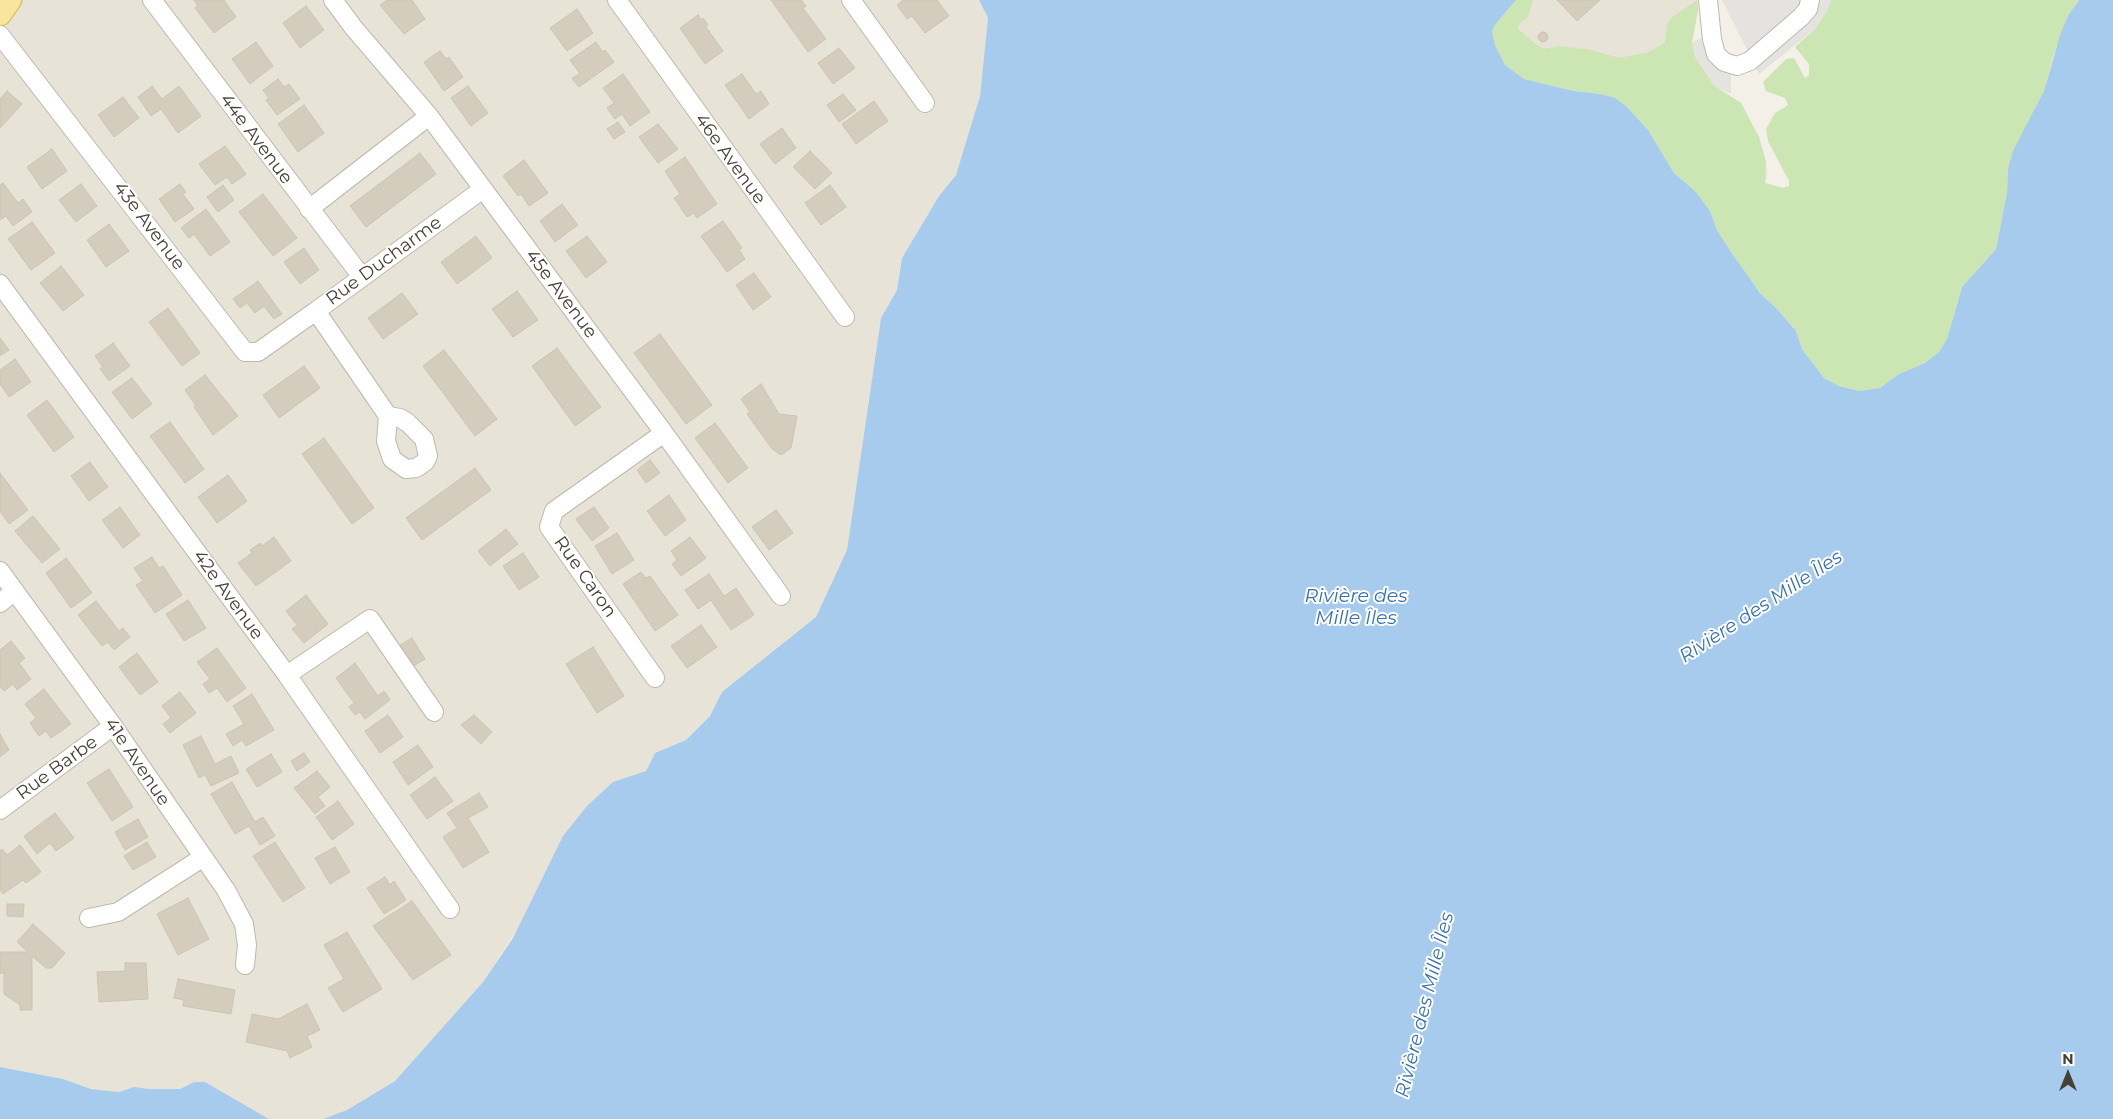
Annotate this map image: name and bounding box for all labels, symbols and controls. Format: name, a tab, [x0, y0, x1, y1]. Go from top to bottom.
street label: 44e Avenue	[215, 90, 297, 188]
street label: 46e Avenue	[690, 110, 770, 208]
street label: 43e Avenue	[109, 177, 189, 275]
street label: Rue Ducharme	[322, 212, 446, 310]
street label: 45e Avenue	[521, 245, 601, 343]
street label: Rue Caron	[549, 532, 621, 622]
street label: 42e Avenue	[188, 546, 268, 644]
water label: Rivière des Mille Îles	[1675, 546, 1847, 668]
water label: Rivière des Mille Îles	[1304, 585, 1408, 629]
street label: 41e Avenue	[100, 714, 174, 810]
street label: Rue Barbe	[12, 731, 102, 805]
water label: Rivière des Mille Îles	[1391, 910, 1459, 1100]
north arrow	[2043, 1049, 2093, 1099]
text: N	[2062, 1050, 2074, 1068]

